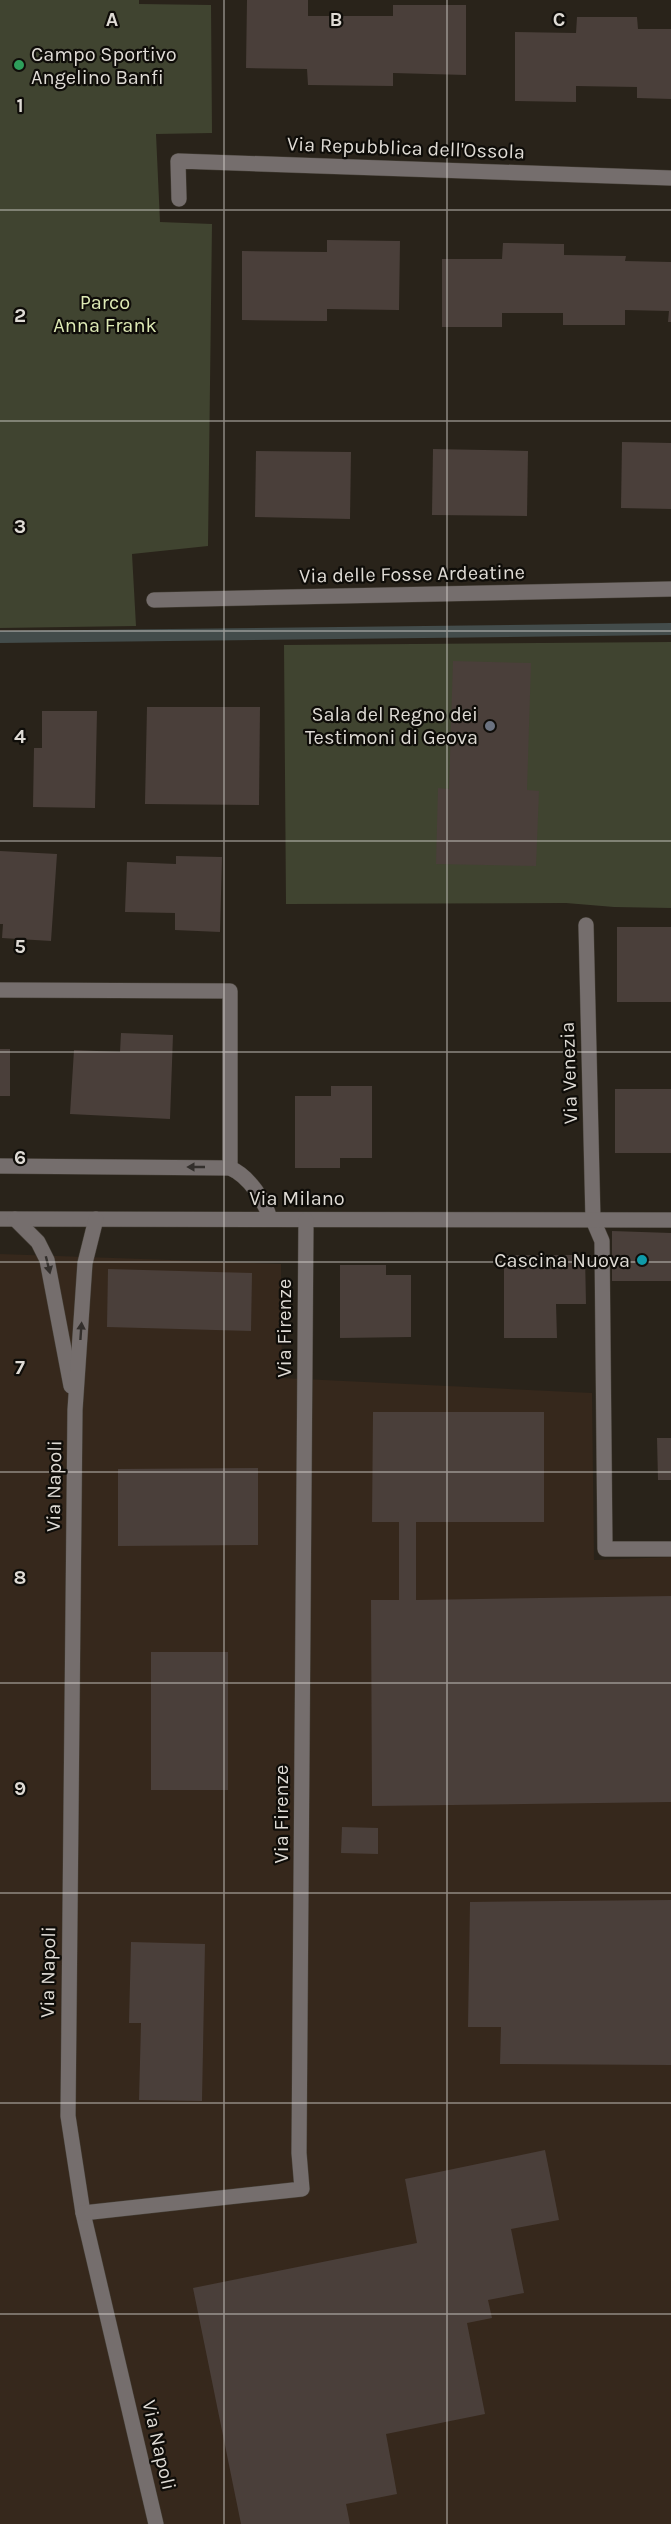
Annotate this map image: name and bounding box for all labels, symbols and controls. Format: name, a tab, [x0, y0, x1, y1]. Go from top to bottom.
text: A	[106, 8, 119, 31]
text: B	[330, 8, 342, 31]
text: C	[553, 8, 565, 31]
place label: Campo Sportivo Angelino Banfi	[31, 43, 177, 89]
marker: Campo Sportivo Angelino Banfi	[12, 58, 26, 72]
text: 1	[16, 94, 24, 117]
street label: Via Repubblica dell'Ossola	[287, 132, 525, 164]
park label: Parco Anna Frank	[53, 291, 157, 337]
text: 2	[14, 304, 26, 327]
text: 3	[14, 515, 26, 538]
street label: Via delle Fosse Ardeatine	[299, 561, 525, 587]
place label: Sala del Regno dei Testimoni di Geova	[305, 703, 478, 749]
marker: Sala del Regno dei Testimoni di Geova	[483, 719, 497, 733]
text: 4	[14, 725, 26, 748]
text: 5	[14, 935, 26, 958]
street label: Via Venezia	[556, 1021, 582, 1125]
text: 6	[14, 1146, 26, 1169]
one-way arrow	[187, 1162, 206, 1172]
street label: Via Milano	[249, 1187, 345, 1210]
place label: Cascina Nuova	[494, 1249, 630, 1272]
marker: Cascina Nuova	[635, 1253, 649, 1267]
one-way arrow	[43, 1256, 53, 1275]
street label: Via Firenze	[273, 1279, 296, 1377]
one-way arrow	[76, 1321, 85, 1340]
text: 7	[15, 1356, 25, 1379]
street label: Via Napoli	[42, 1440, 66, 1532]
text: 8	[14, 1566, 26, 1589]
street label: Via Firenze	[270, 1765, 293, 1863]
text: 9	[14, 1777, 26, 1800]
street label: Via Napoli	[36, 1926, 60, 2018]
street label: Via Napoli	[137, 2398, 181, 2492]

